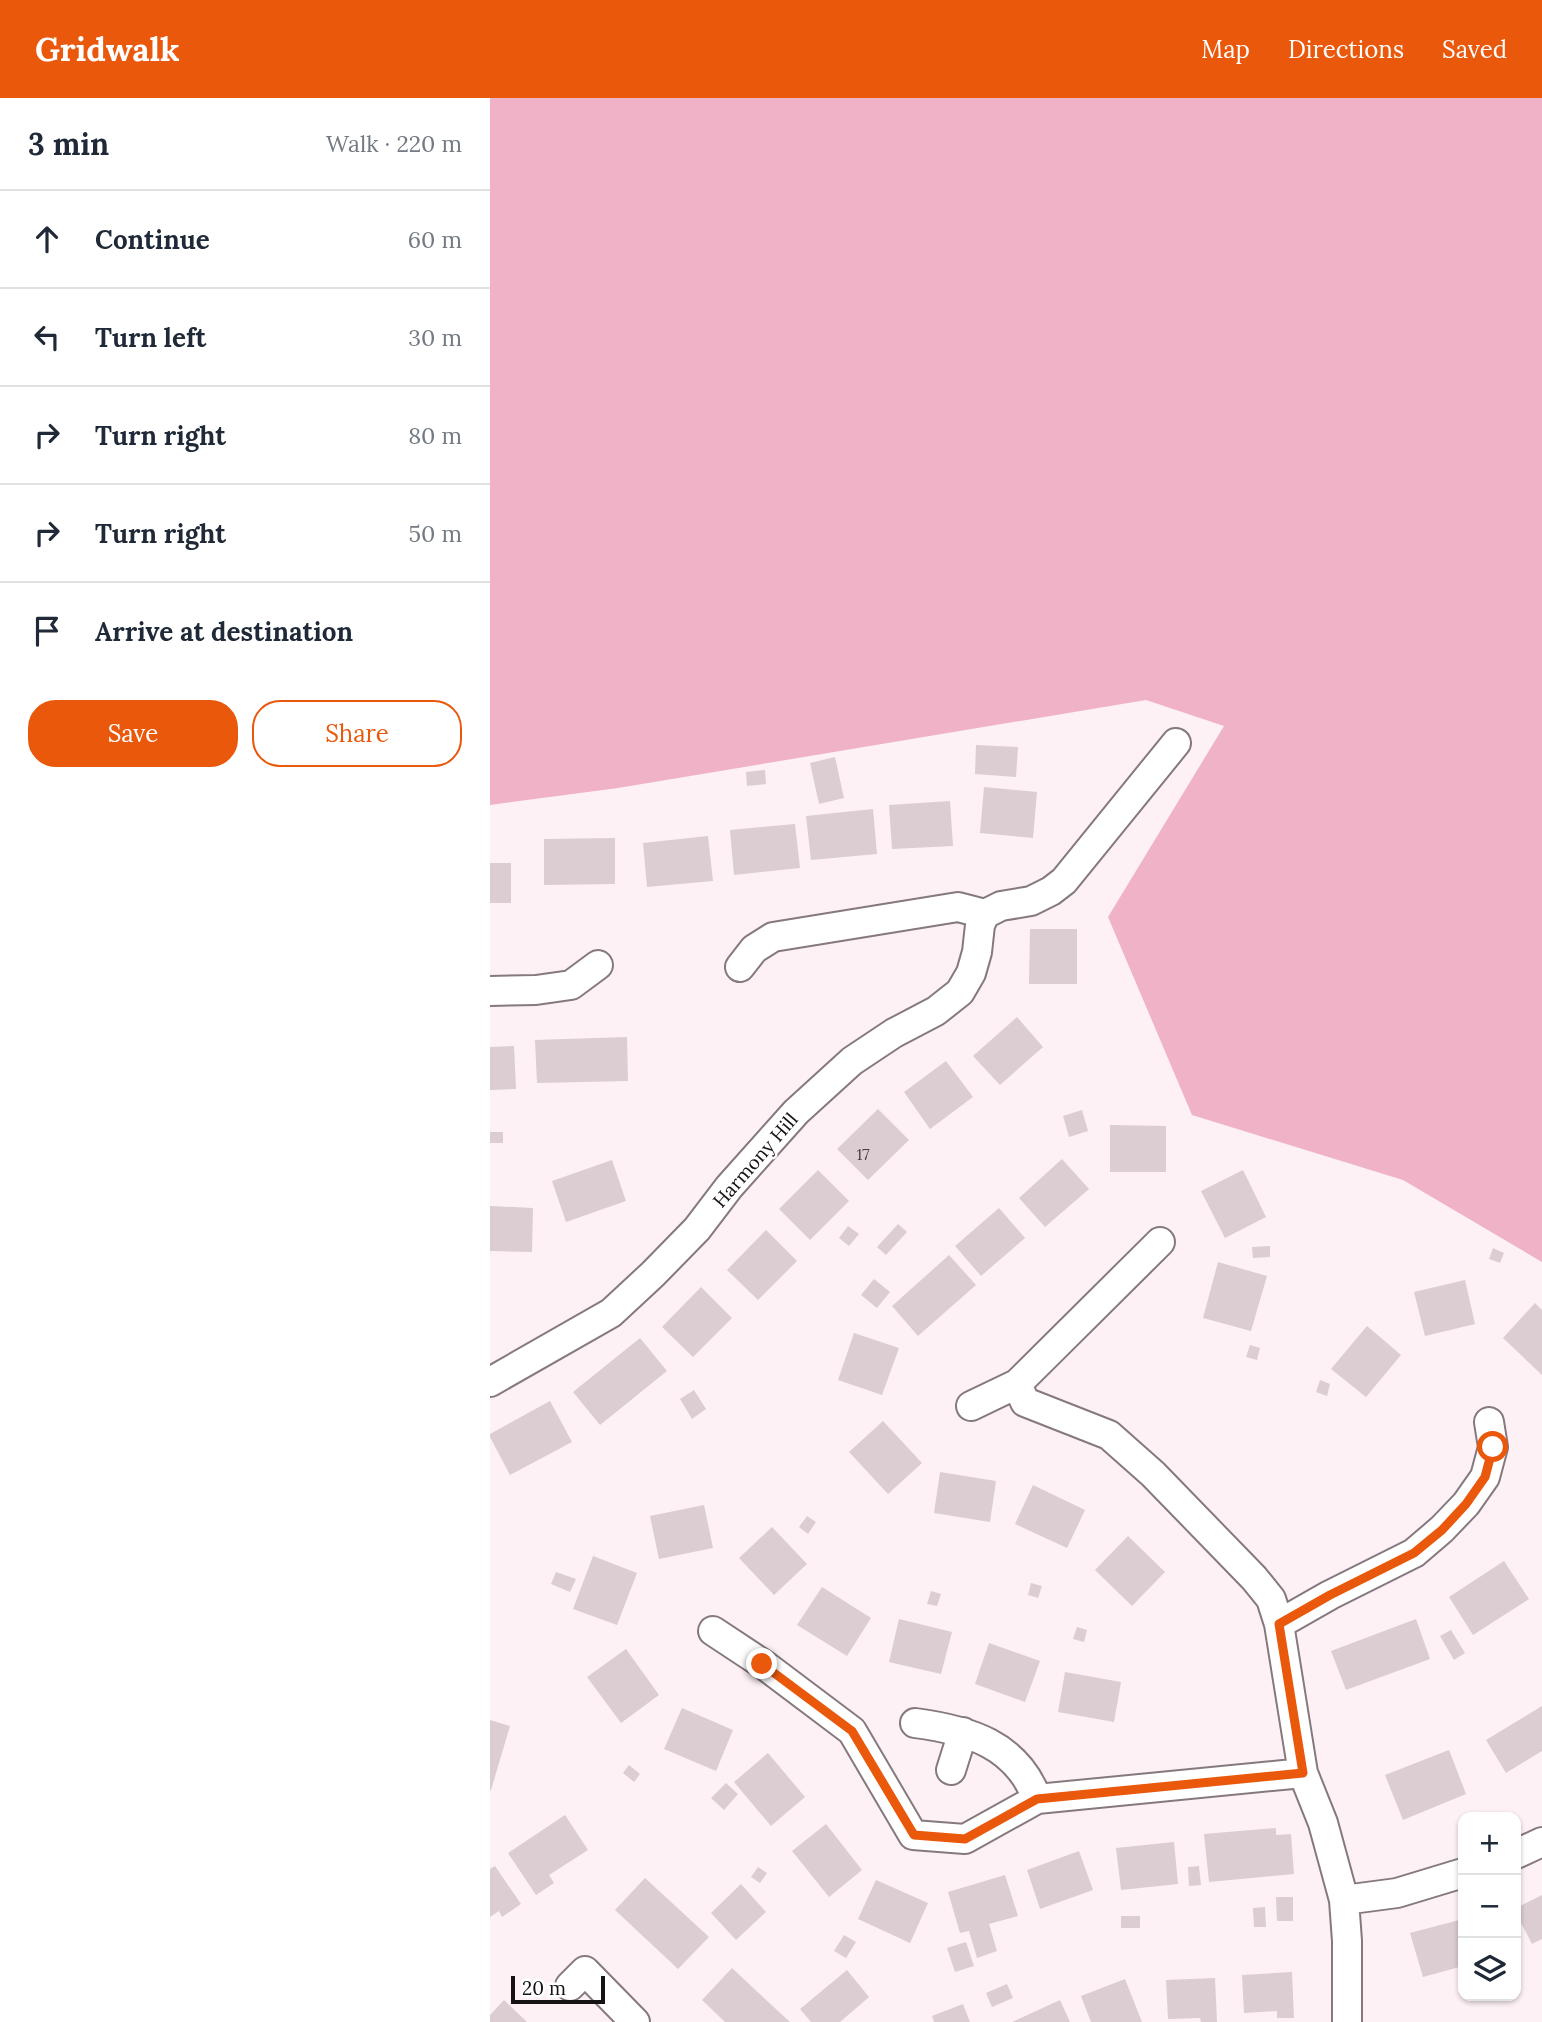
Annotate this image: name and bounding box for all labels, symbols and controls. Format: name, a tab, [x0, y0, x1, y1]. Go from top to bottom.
text: Gridwalk	[35, 28, 180, 70]
text: Map	[1201, 34, 1250, 65]
text: Directions	[1288, 34, 1404, 65]
text: Saved	[1442, 34, 1507, 65]
text: 3 min	[28, 125, 109, 163]
text: Walk · 220 m	[326, 129, 462, 158]
icon: ahead	[28, 220, 66, 258]
text: Continue	[95, 223, 210, 256]
text: 60 m	[408, 225, 462, 254]
icon: left	[28, 318, 66, 356]
text: Turn left	[95, 321, 206, 354]
text: 30 m	[408, 323, 462, 352]
icon: right	[28, 416, 66, 454]
text: Turn right	[95, 419, 226, 452]
text: 80 m	[408, 421, 462, 450]
icon: right	[28, 514, 66, 552]
text: Turn right	[95, 517, 226, 550]
text: 50 m	[409, 519, 462, 548]
icon: arrive	[28, 612, 66, 650]
text: Arrive at destination	[95, 615, 353, 648]
button: Save	[28, 700, 238, 767]
button: Share	[252, 700, 462, 767]
street label: Harmony Hill	[707, 1108, 803, 1212]
house number: 17	[856, 1144, 870, 1164]
route start	[1477, 1431, 1508, 1462]
route end	[746, 1648, 777, 1679]
map controls	[1458, 1812, 1521, 2001]
button: +	[1458, 1812, 1521, 1875]
button: −	[1458, 1875, 1521, 1938]
button: layers	[1458, 1938, 1521, 2001]
scale bar	[511, 1973, 606, 2005]
text: 20 m	[522, 1976, 566, 2000]

